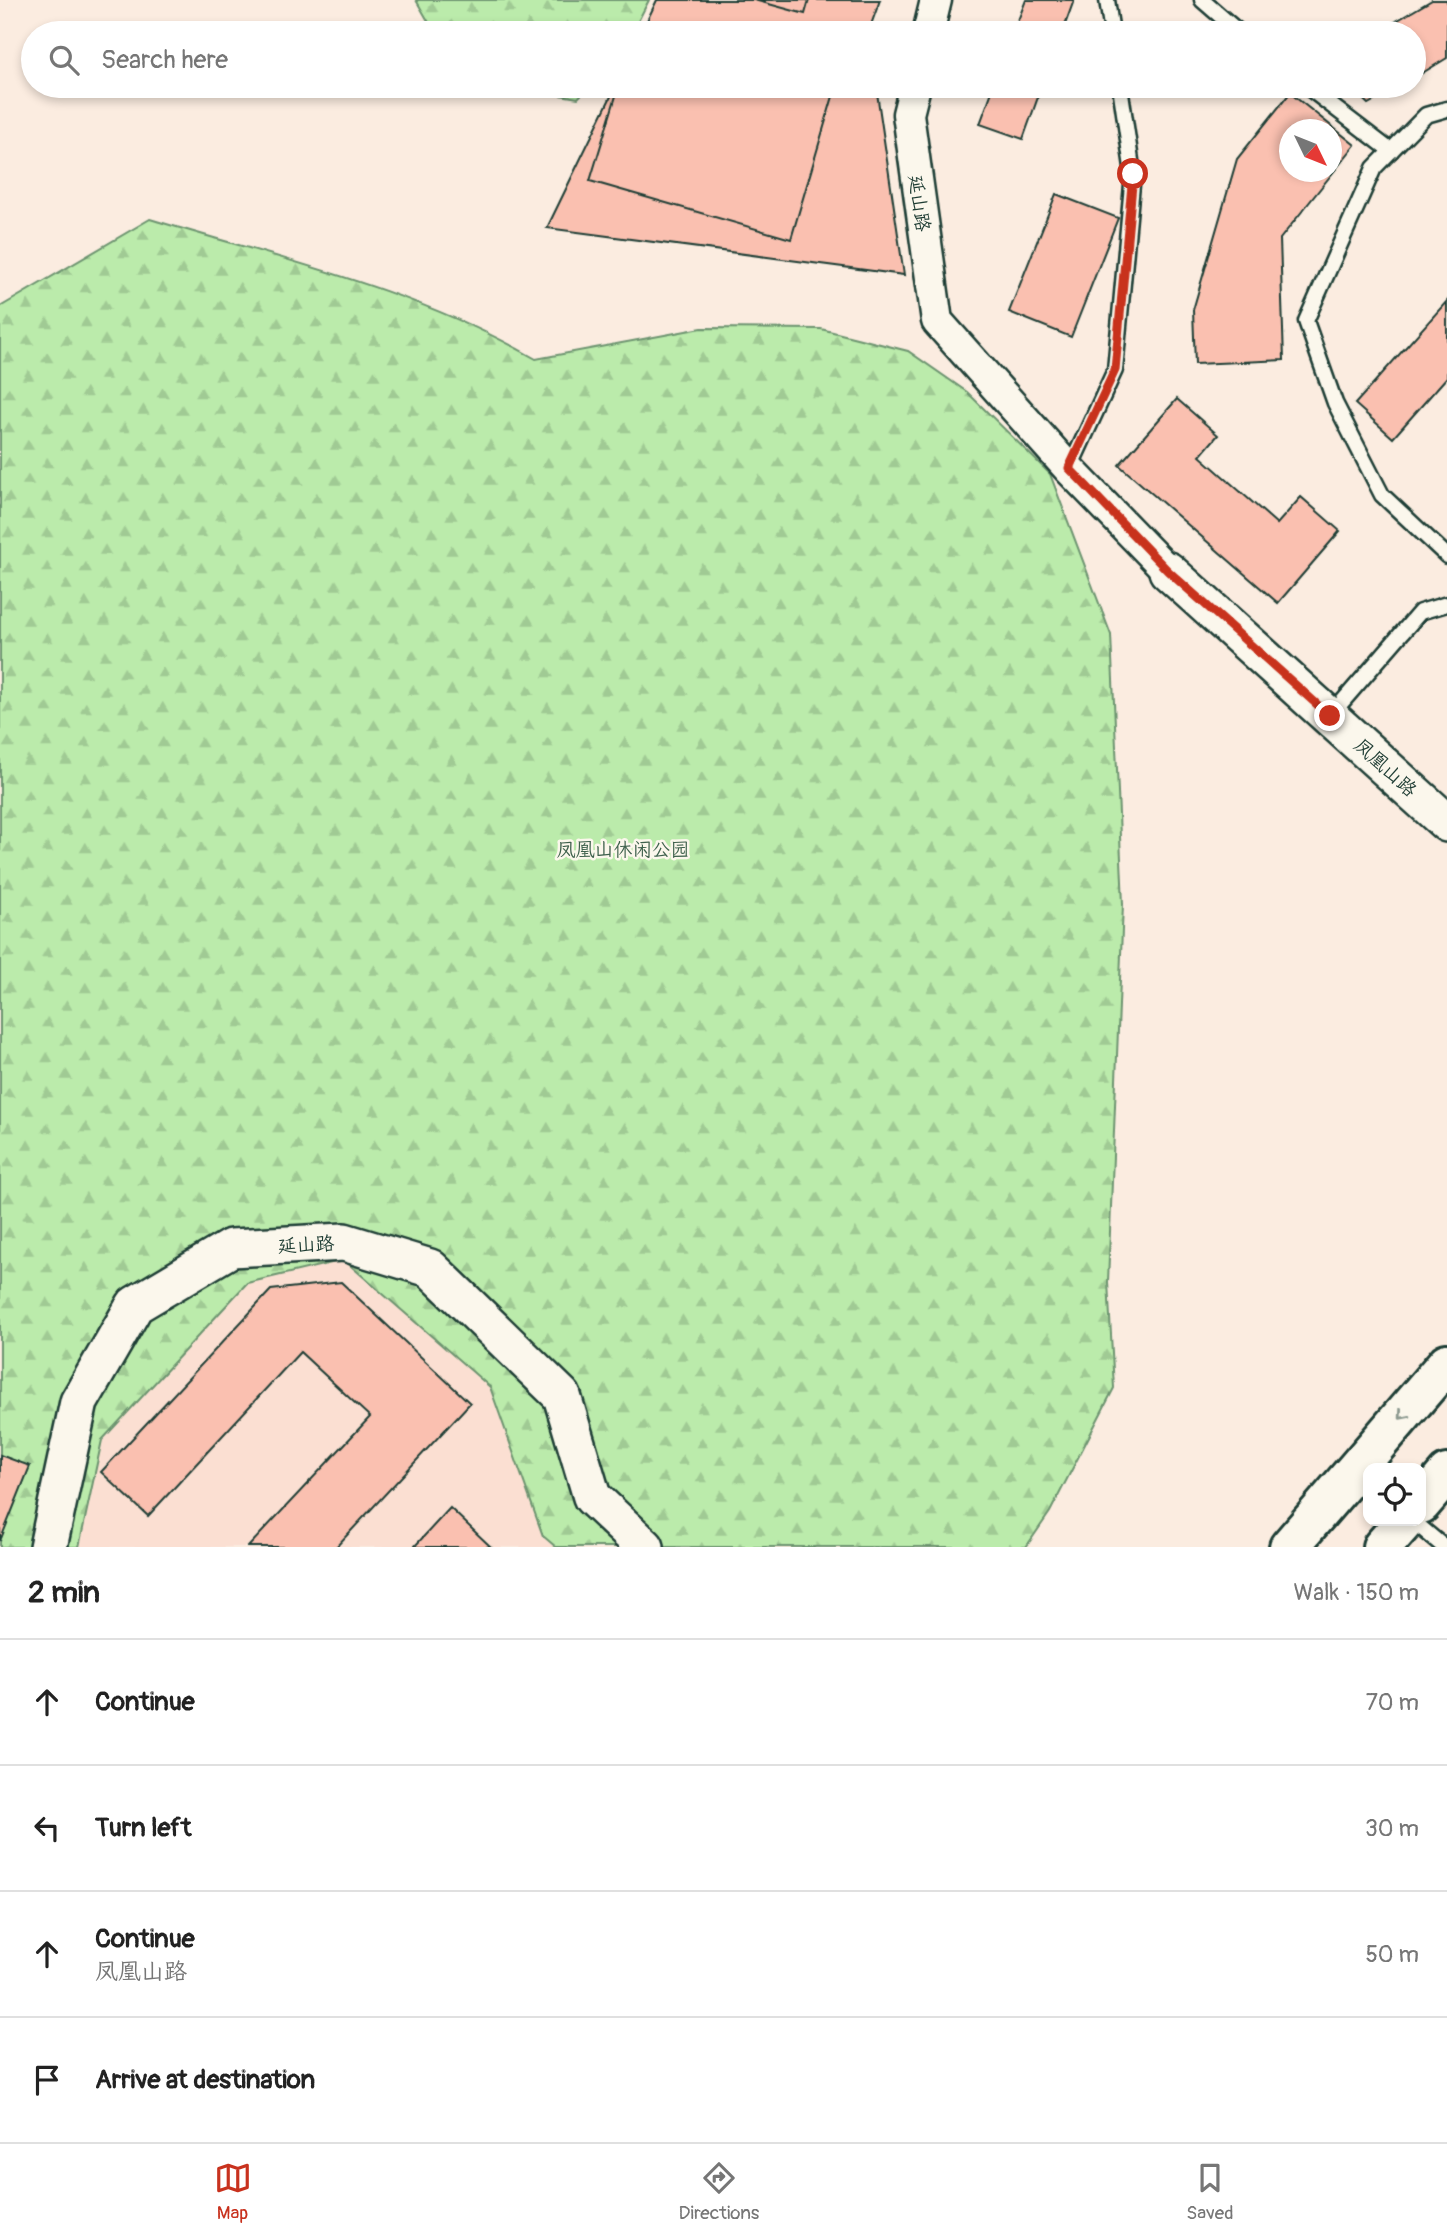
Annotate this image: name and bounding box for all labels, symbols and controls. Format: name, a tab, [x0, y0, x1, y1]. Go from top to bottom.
search box	[21, 21, 1426, 98]
icon: search	[45, 41, 83, 79]
text: Search here	[101, 44, 228, 76]
north arrow	[1279, 119, 1342, 182]
route start	[1117, 158, 1148, 189]
street label: 延山路	[903, 173, 935, 233]
route end	[1314, 700, 1345, 731]
street label: 凤凰山路	[1349, 733, 1422, 802]
park label: 凤凰山休闲公园	[556, 838, 690, 862]
street label: 延山路	[277, 1232, 335, 1258]
one-way arrow	[1399, 1407, 1411, 1420]
map controls	[1363, 1463, 1426, 1526]
button: locate	[1363, 1463, 1426, 1526]
text: 2 min	[28, 1574, 100, 1611]
text: Walk · 150 m	[1294, 1578, 1419, 1607]
icon: ahead	[28, 1683, 66, 1721]
text: Continue	[95, 1686, 195, 1718]
text: 70 m	[1366, 1688, 1419, 1717]
icon: left	[28, 1809, 66, 1847]
text: Turn left	[95, 1812, 191, 1844]
text: 30 m	[1365, 1814, 1419, 1843]
text: Continue	[95, 1923, 195, 1955]
icon: ahead	[28, 1935, 66, 1973]
text: 50 m	[1365, 1940, 1419, 1969]
text: 凤凰山路	[95, 1957, 187, 1986]
icon: arrive	[28, 2061, 66, 2099]
text: Arrive at destination	[95, 2064, 315, 2096]
tab: Map	[214, 2159, 252, 2225]
tab: Directions	[679, 2159, 759, 2225]
tab: Saved	[1186, 2159, 1233, 2225]

